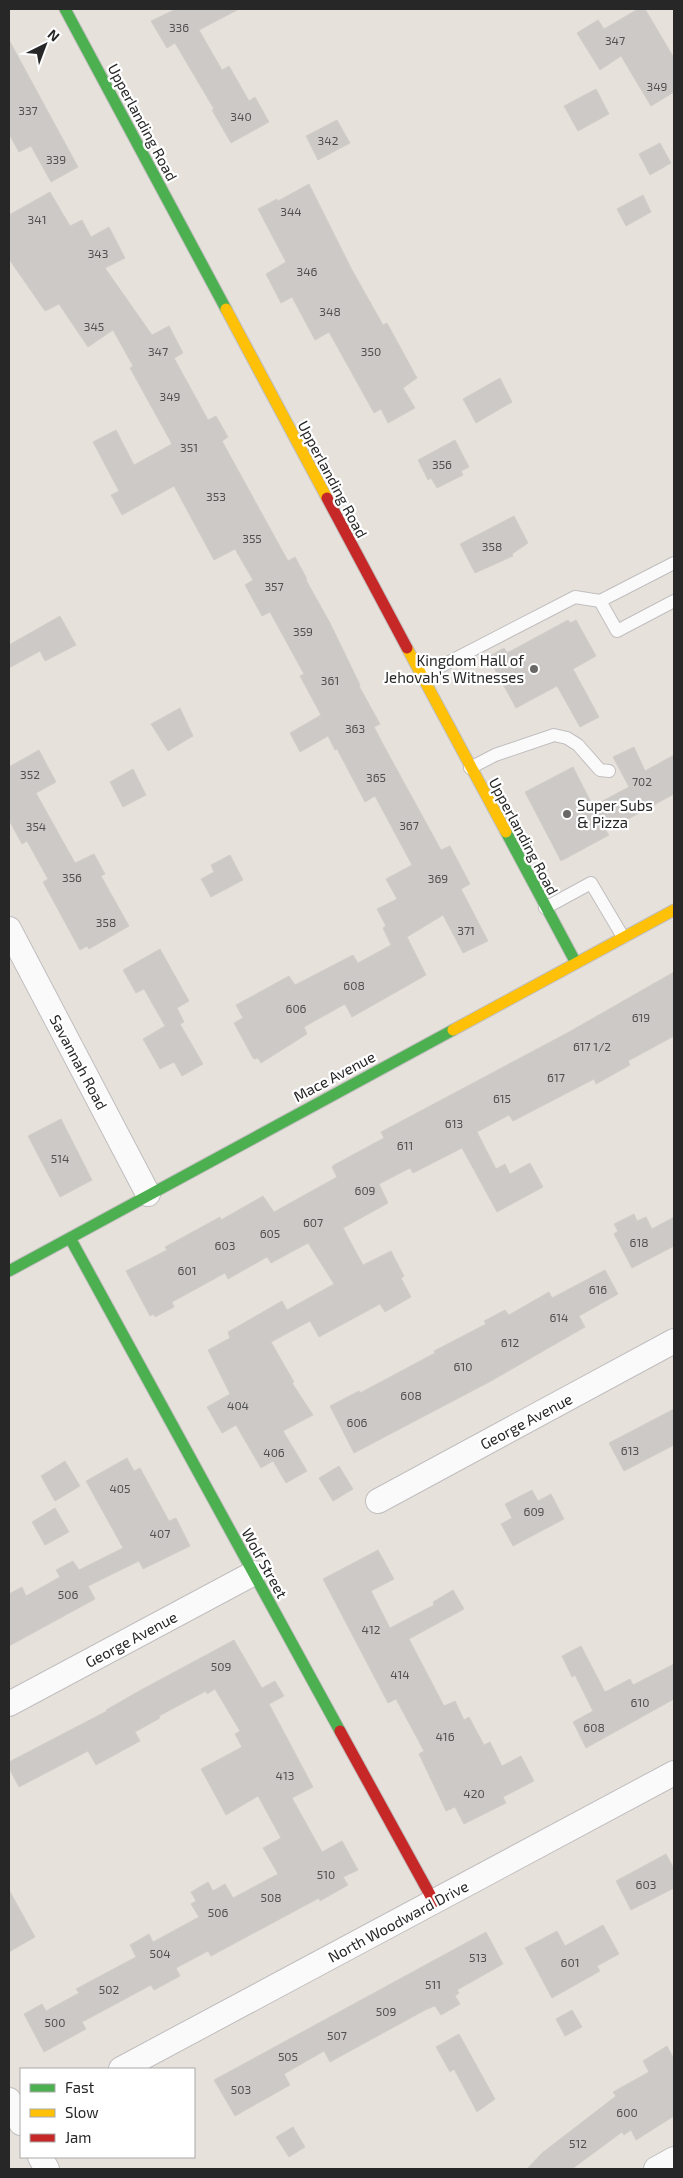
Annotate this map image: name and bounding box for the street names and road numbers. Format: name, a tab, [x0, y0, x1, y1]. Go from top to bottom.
street label: Upperlanding Road	[105, 60, 181, 184]
street label: Upperlanding Road	[295, 417, 371, 541]
street label: Upperlanding Road	[486, 774, 562, 898]
street label: Savannah Road	[46, 1011, 112, 1113]
street label: Mace Avenue	[290, 1047, 378, 1105]
street label: George Avenue	[477, 1389, 575, 1453]
street label: Wolf Street	[238, 1525, 292, 1601]
street label: George Avenue	[82, 1607, 180, 1671]
street label: North Woodward Drive	[325, 1876, 471, 1966]

